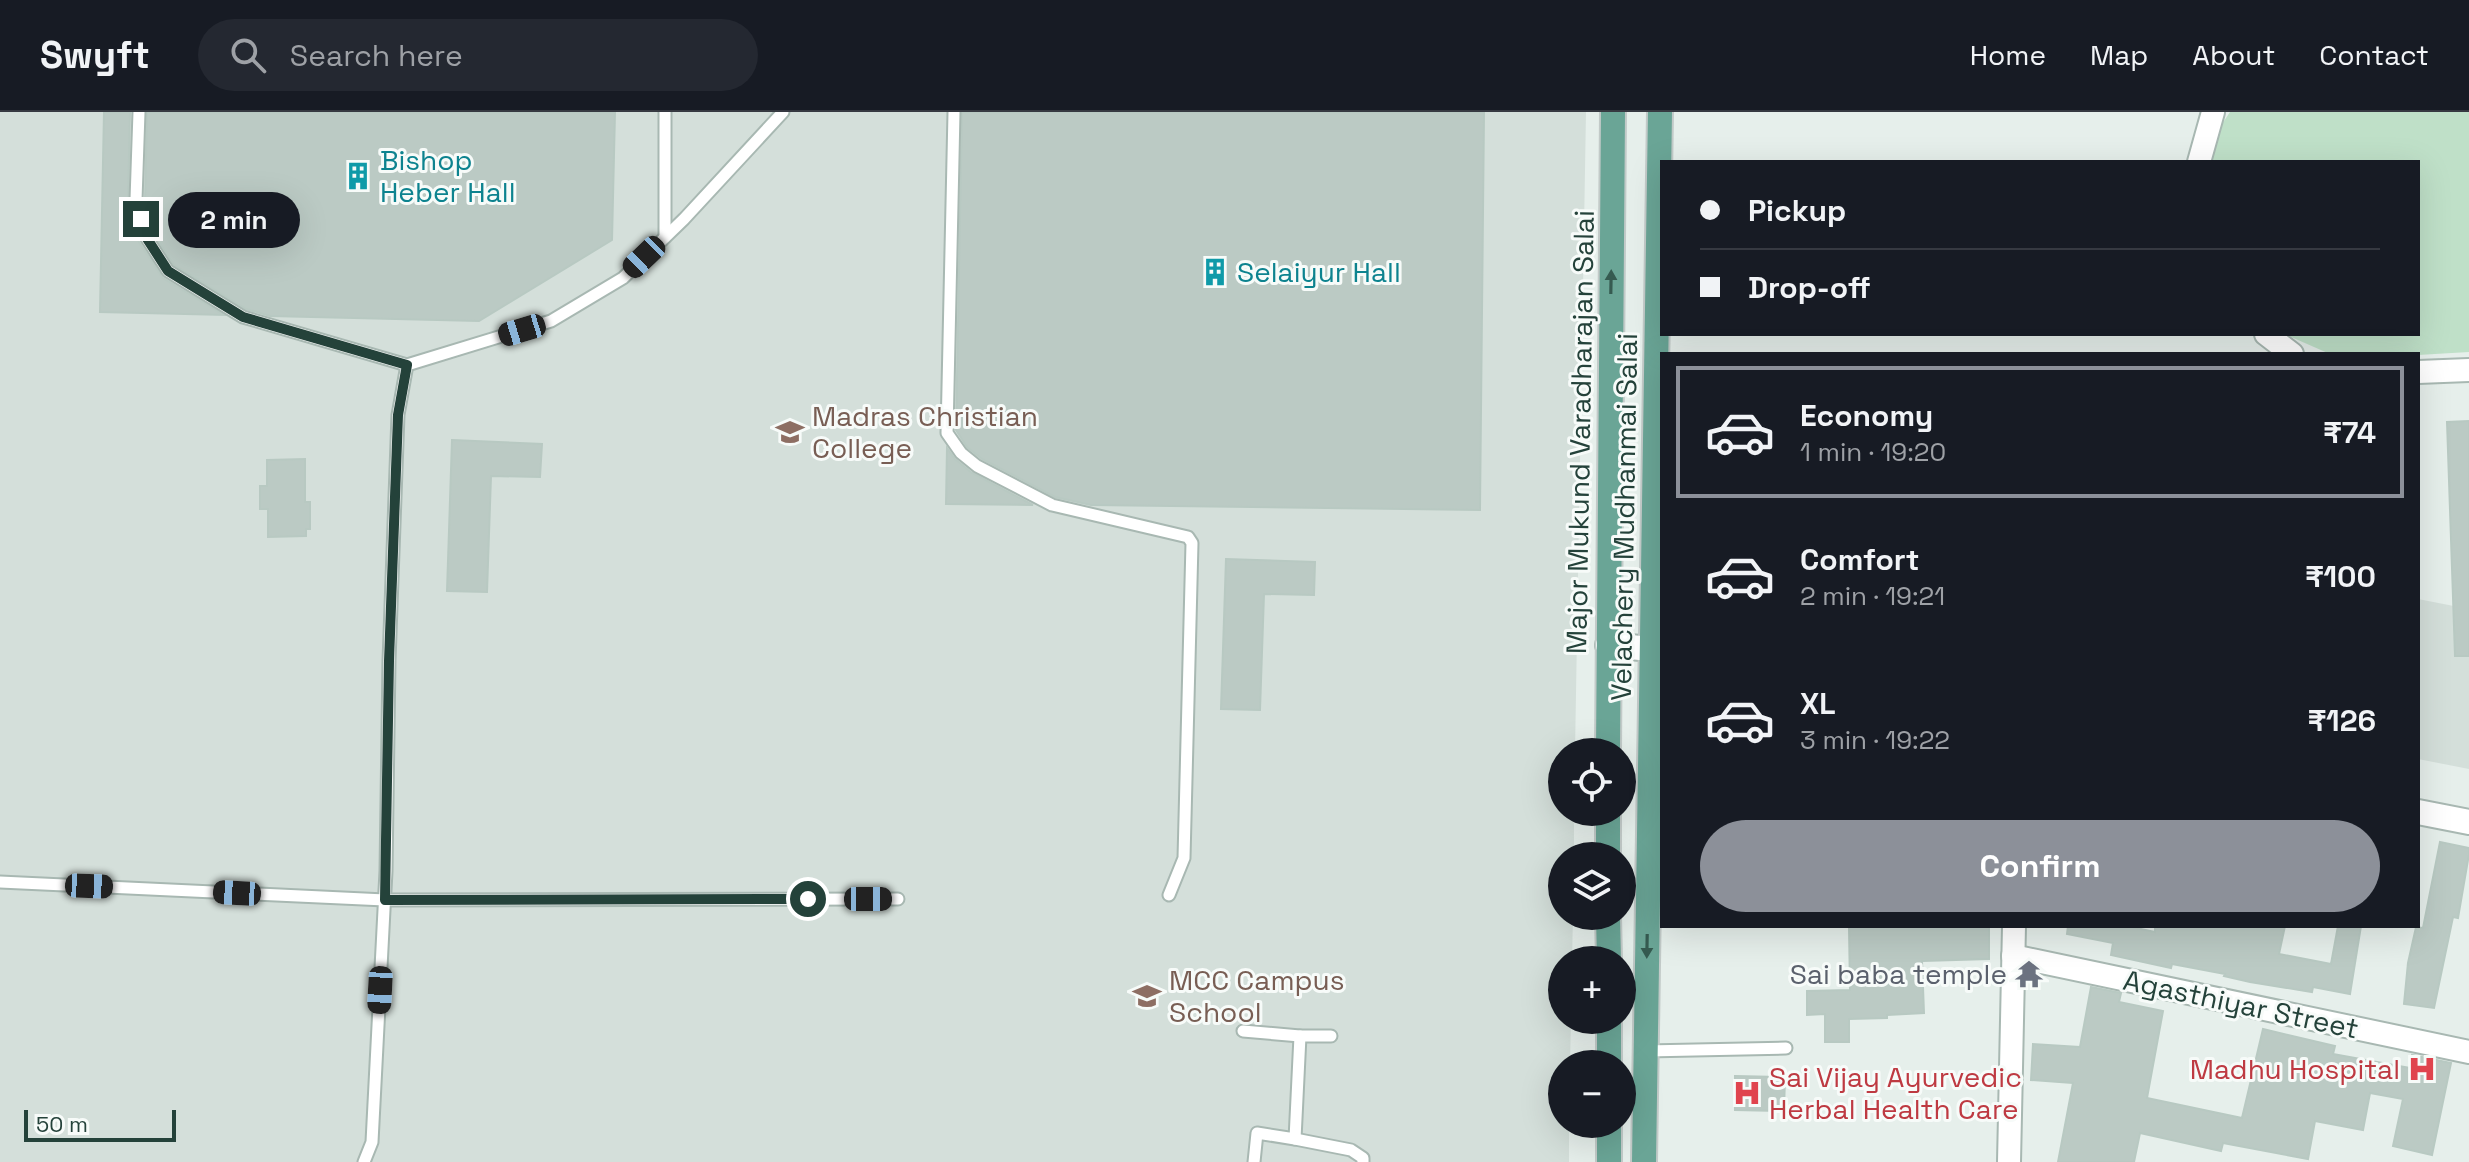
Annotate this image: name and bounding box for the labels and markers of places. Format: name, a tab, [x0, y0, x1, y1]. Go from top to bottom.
place label: Bishop Heber Hall	[380, 142, 516, 210]
building icon: Bishop Heber Hall	[343, 161, 373, 191]
place label: Selaiyur Hall	[1237, 254, 1401, 290]
building icon: Selaiyur Hall	[1200, 257, 1230, 287]
place label: Madras Christian College	[812, 398, 1038, 466]
school or university icon: Madras Christian College	[775, 417, 805, 447]
place label: Sai baba temple	[1790, 956, 2007, 992]
temple icon: Sai baba temple	[2014, 959, 2044, 989]
place label: MCC Campus School	[1169, 962, 1344, 1030]
school or university icon: MCC Campus School	[1132, 981, 1162, 1011]
place label: Madhu Hospital	[2190, 1051, 2400, 1087]
hospital icon: Madhu Hospital	[2407, 1054, 2437, 1084]
place label: Sai Vijay Ayurvedic Herbal Health Care	[1769, 1059, 2022, 1127]
hospital icon: Sai Vijay Ayurvedic Herbal Health Care	[1732, 1078, 1762, 1108]

